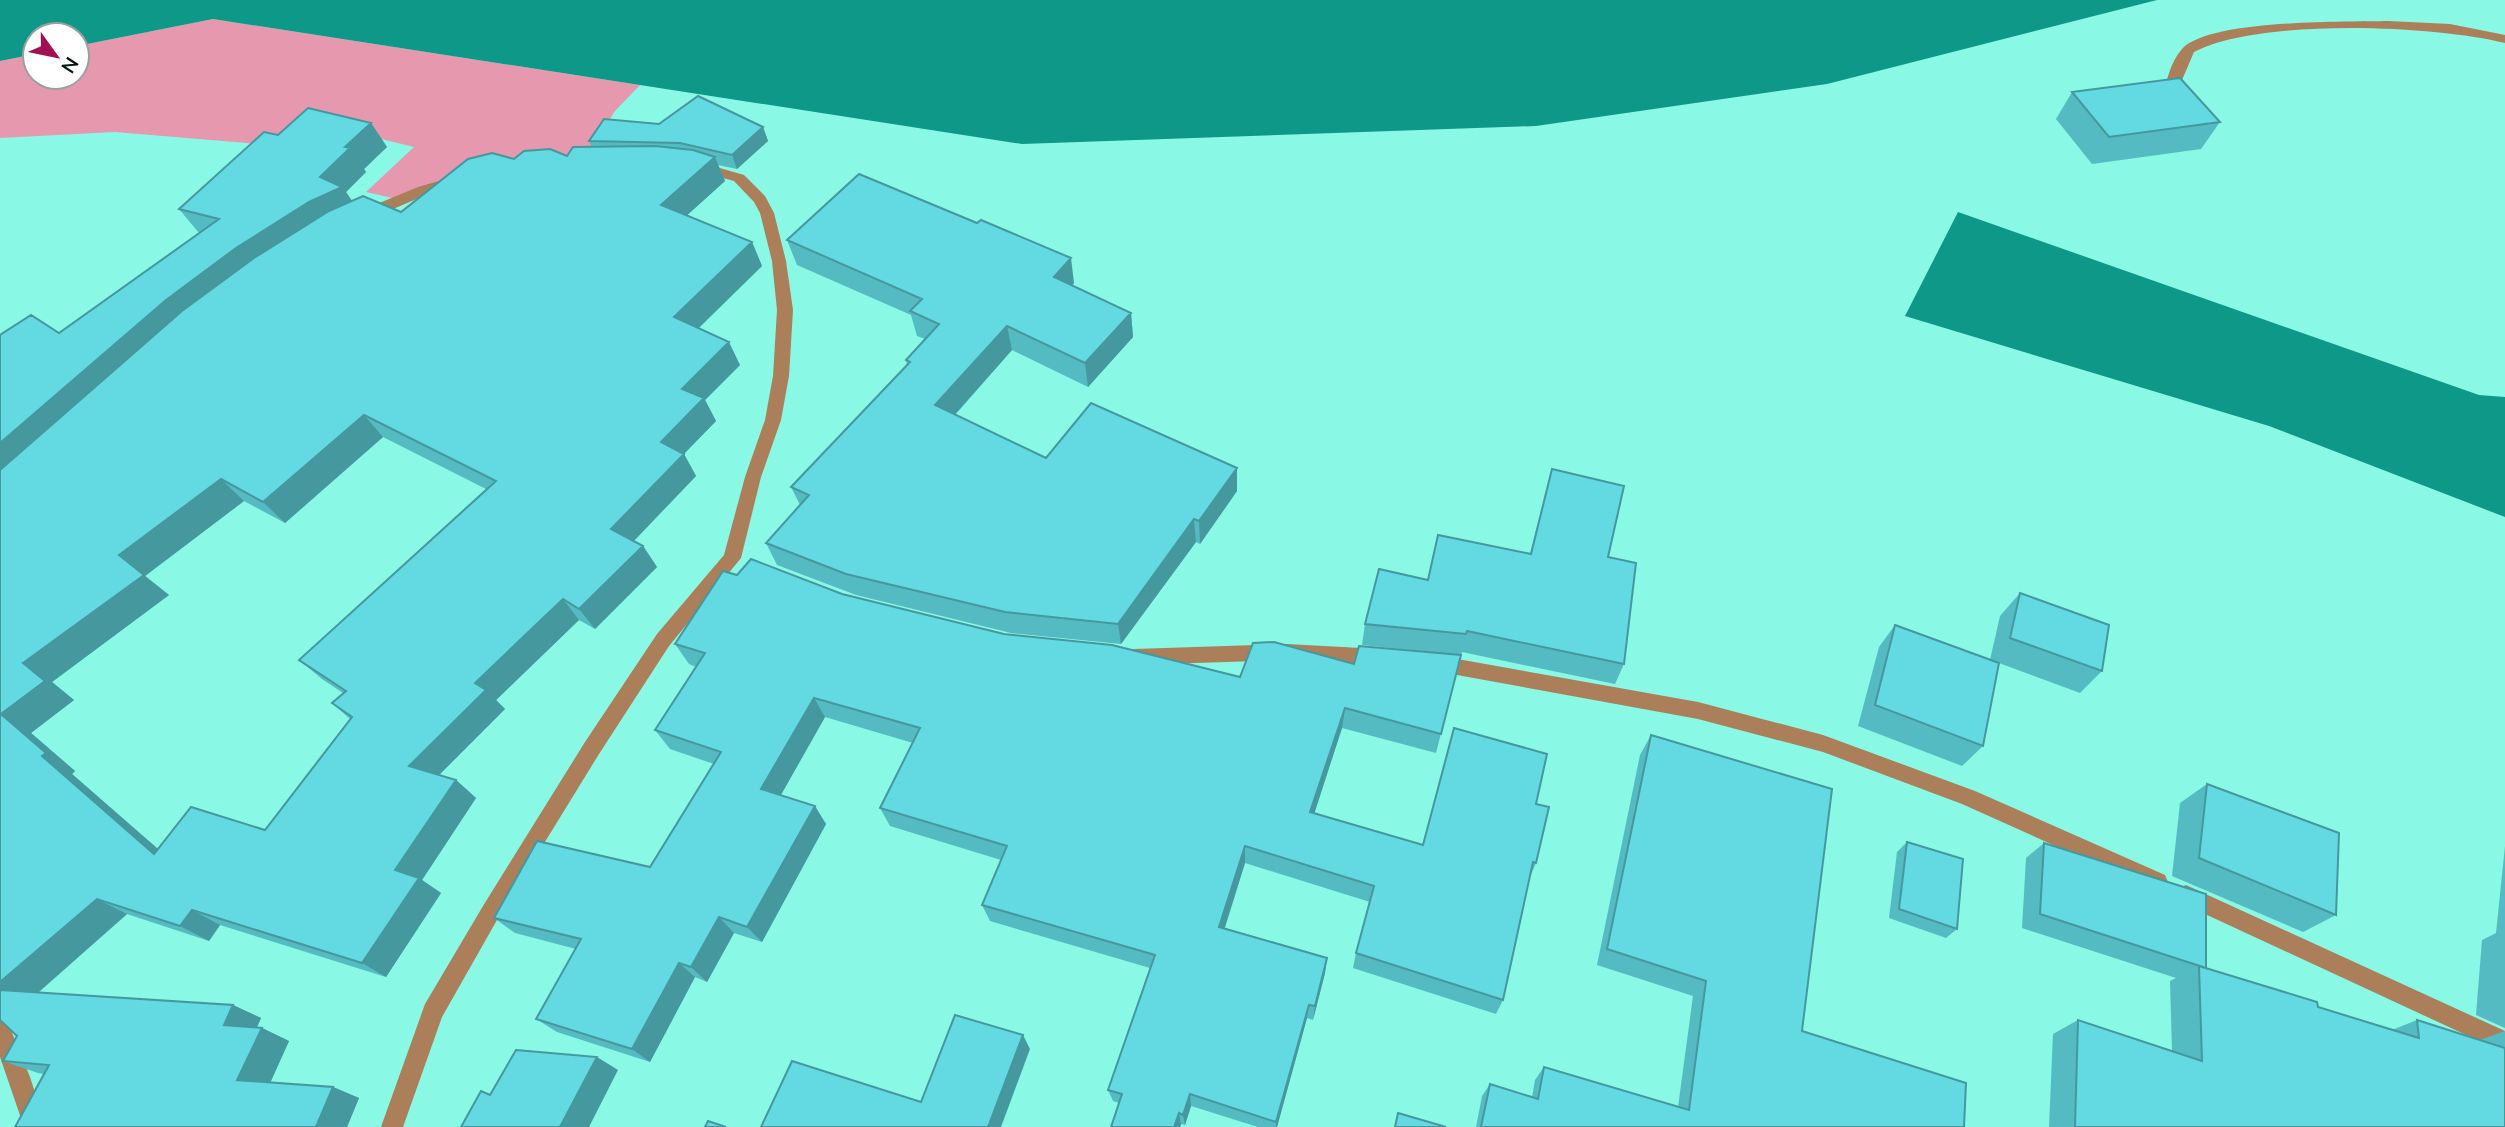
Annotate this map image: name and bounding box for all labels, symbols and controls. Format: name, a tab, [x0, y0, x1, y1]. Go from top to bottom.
north arrow	[21, 21, 91, 91]
text: N	[56, 53, 84, 78]

